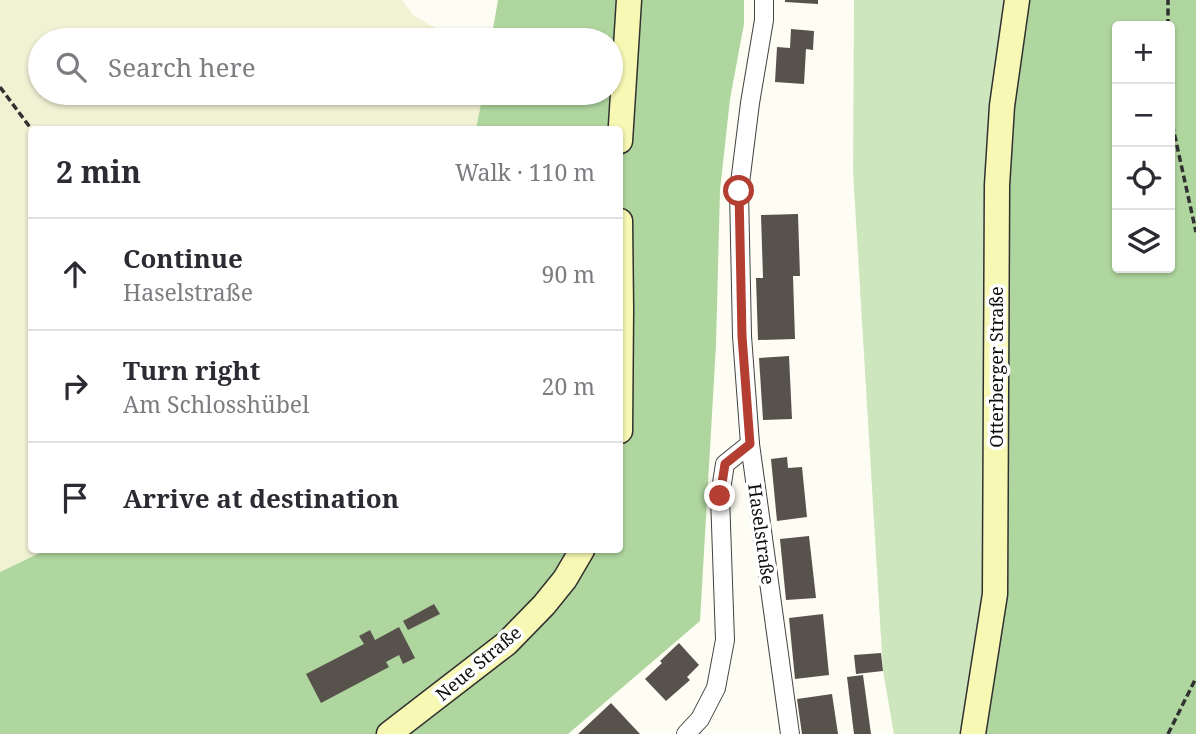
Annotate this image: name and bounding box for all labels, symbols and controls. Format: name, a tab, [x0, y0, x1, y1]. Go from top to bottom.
map controls	[1112, 21, 1175, 273]
button: +	[1112, 21, 1175, 84]
search box	[28, 28, 623, 105]
icon: search	[52, 48, 90, 86]
text: Search here	[108, 49, 256, 85]
button: −	[1112, 84, 1175, 147]
button: locate	[1112, 147, 1175, 210]
text: 2 min	[56, 151, 141, 192]
text: Walk · 110 m	[455, 156, 595, 188]
route start	[723, 175, 754, 206]
button: layers	[1112, 210, 1175, 273]
text: Continue	[123, 240, 243, 276]
icon: ahead	[56, 255, 94, 293]
text: 90 m	[542, 258, 595, 290]
text: Haselstraße	[123, 276, 253, 308]
street label: Otterberger Straße	[984, 286, 1008, 448]
text: Turn right	[123, 352, 260, 388]
icon: right	[56, 367, 94, 405]
text: 20 m	[542, 370, 595, 402]
text: Am Schlosshübel	[123, 388, 309, 420]
icon: arrive	[56, 479, 94, 517]
text: Arrive at destination	[123, 480, 399, 516]
route end	[704, 480, 735, 511]
street label: Haselstraße	[743, 482, 781, 586]
street label: Neue Straße	[430, 620, 526, 706]

